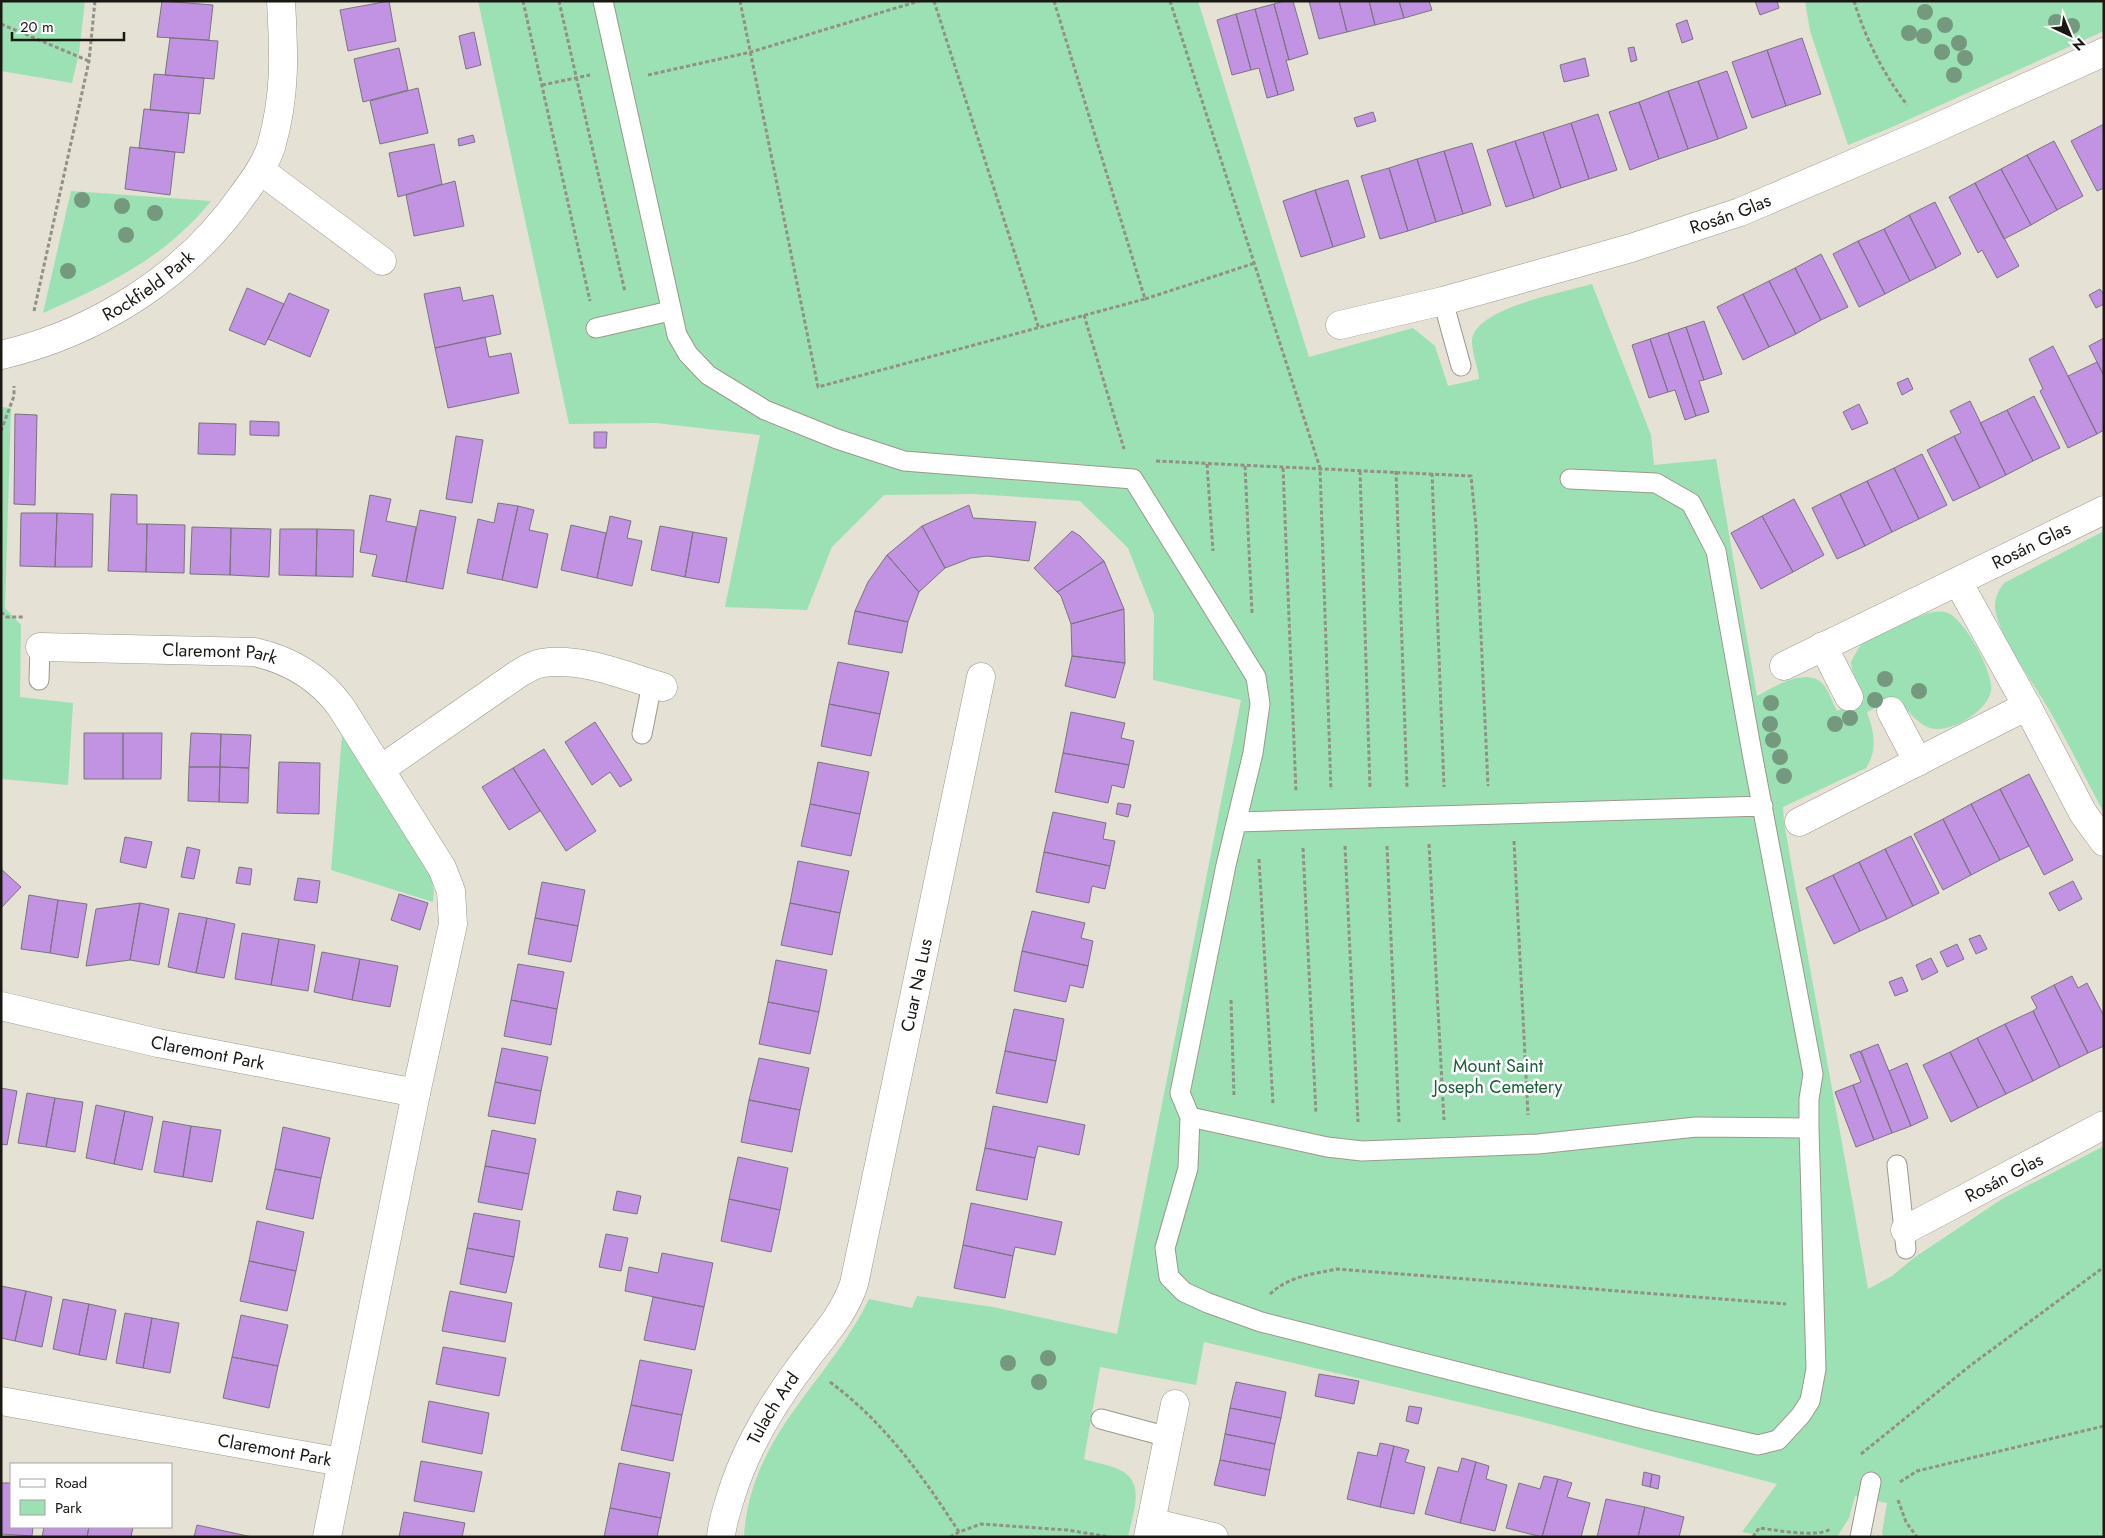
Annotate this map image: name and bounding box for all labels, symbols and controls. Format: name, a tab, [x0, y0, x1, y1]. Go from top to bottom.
scale bar	[12, 10, 125, 42]
north arrow	[2045, 10, 2095, 60]
text: 20 m	[20, 16, 54, 38]
text: N	[2068, 33, 2090, 55]
street label: Rosán Glas	[1686, 187, 1775, 241]
street label: Rockfield Park	[98, 244, 200, 328]
street label: Rosán Glas	[1987, 515, 2075, 576]
street label: Claremont Park	[162, 637, 281, 671]
street label: Cuar Na Lus	[894, 936, 939, 1034]
street label: Claremont Park	[148, 1029, 267, 1076]
park label: Mount Saint Joseph Cemetery	[1432, 1053, 1563, 1100]
street label: Rosán Glas	[1960, 1146, 2048, 1209]
street label: Tulach Ard	[741, 1367, 805, 1449]
street label: Claremont Park	[215, 1427, 334, 1473]
legend	[10, 1463, 172, 1528]
text: Road	[55, 1472, 87, 1494]
text: Park	[55, 1497, 82, 1519]

